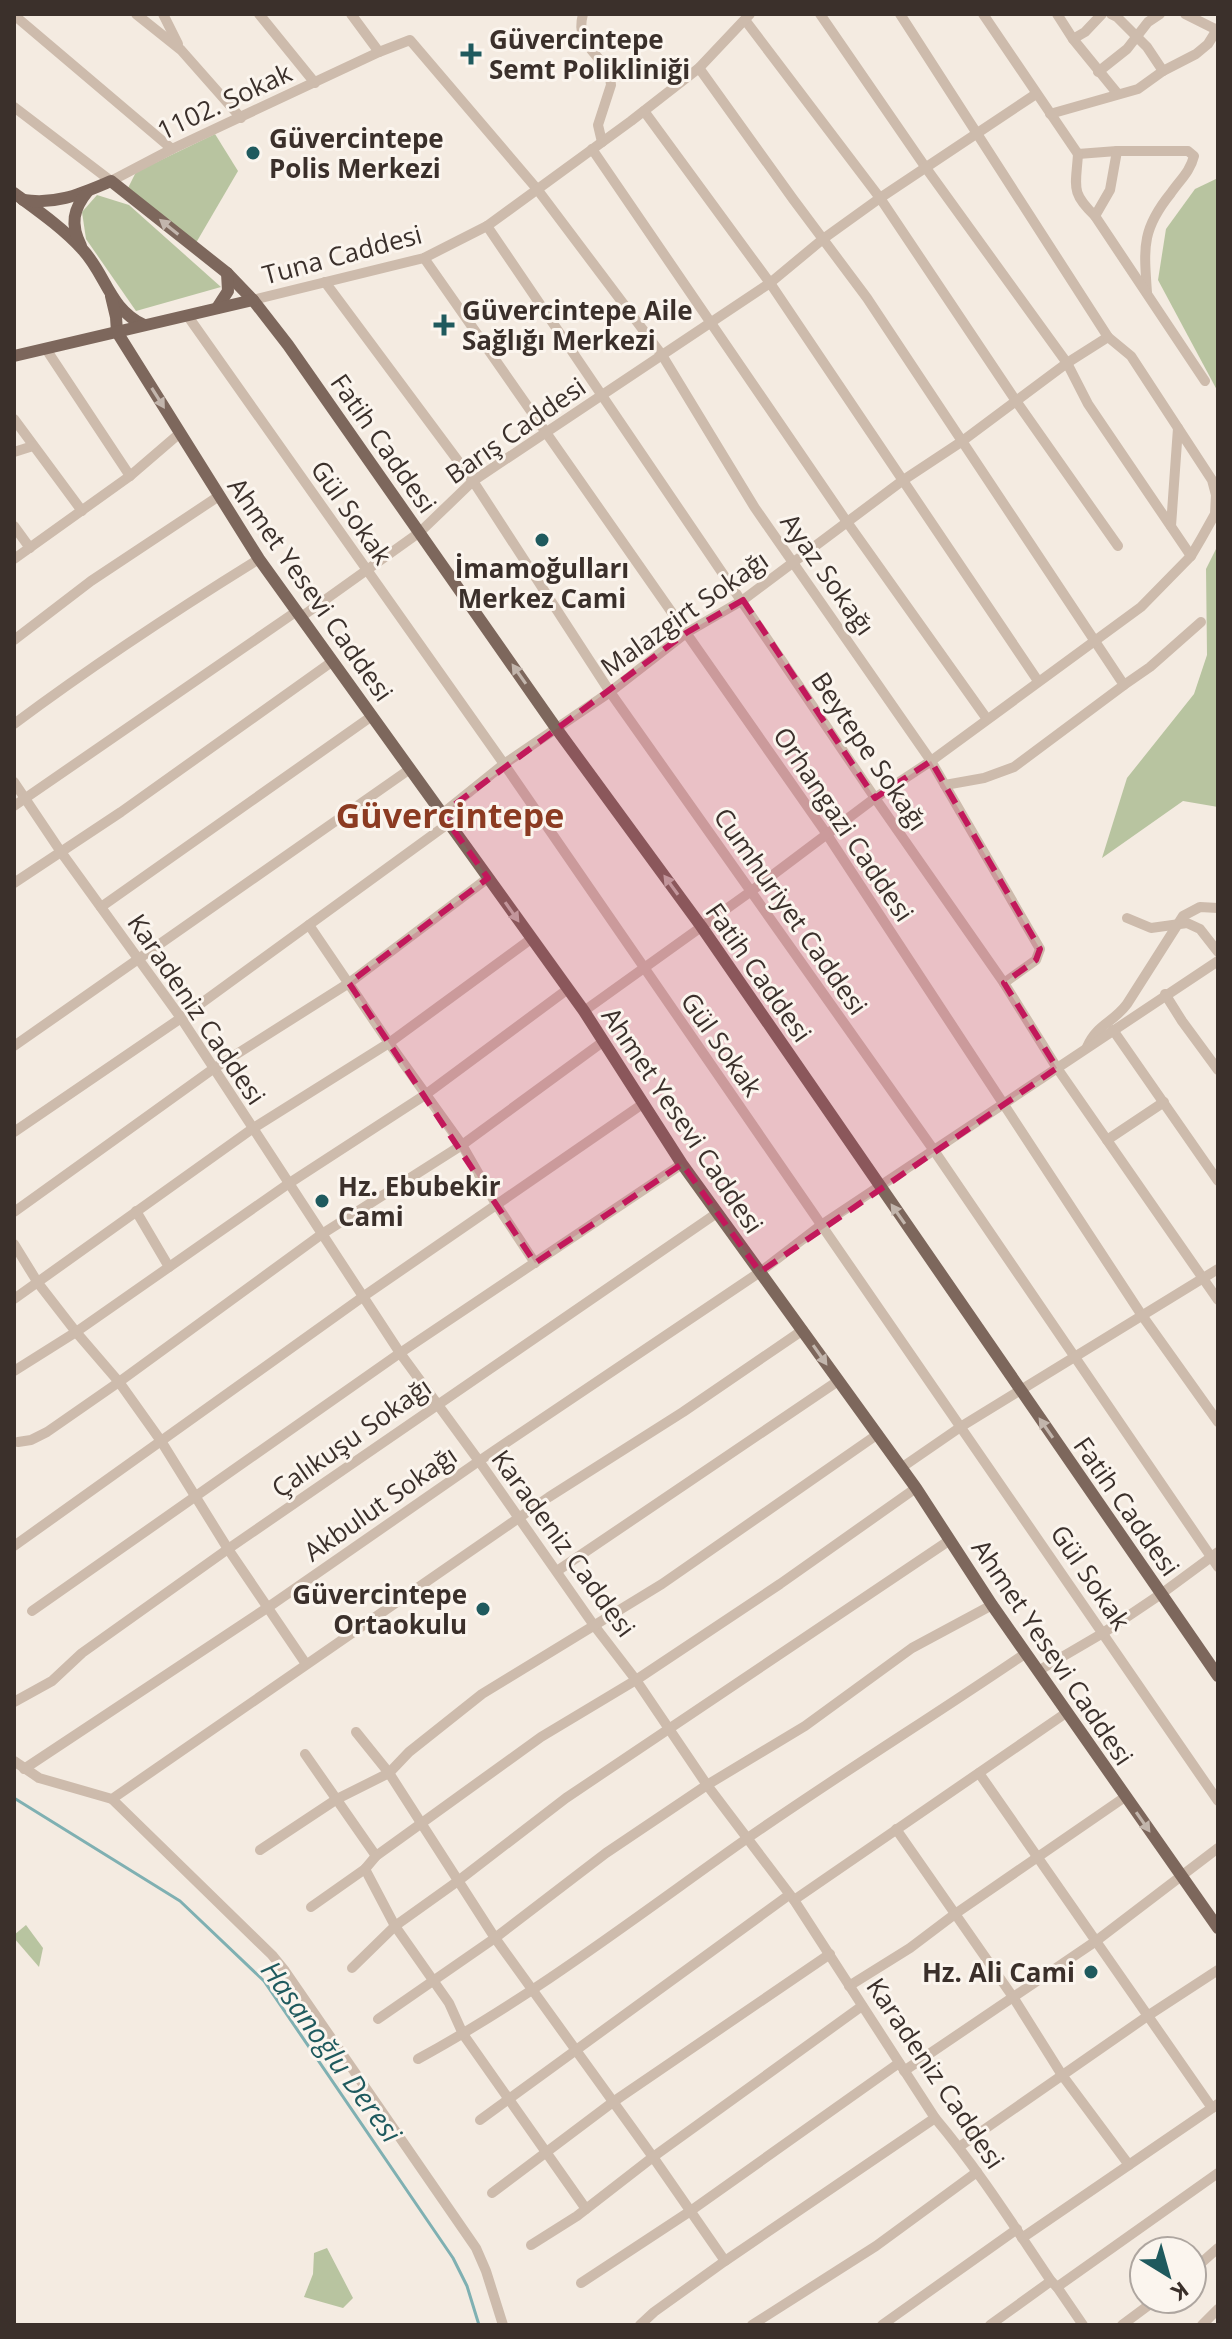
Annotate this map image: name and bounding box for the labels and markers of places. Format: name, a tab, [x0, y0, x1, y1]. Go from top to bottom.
place label: Güvercintepe Semt Polikliniği	[489, 21, 690, 87]
marker: Güvercintepe Semt Polikliniği	[460, 43, 482, 65]
place label: Güvercintepe Polis Merkezi	[269, 120, 444, 186]
marker: Güvercintepe Polis Merkezi	[244, 144, 262, 162]
place label: Güvercintepe Aile Sağlığı Merkezi	[462, 292, 693, 358]
marker: Güvercintepe Aile Sağlığı Merkezi	[433, 314, 455, 336]
marker: İmamoğulları Merkez Cami	[533, 531, 551, 549]
place label: İmamoğulları Merkez Cami	[455, 550, 629, 616]
place label: Hz. Ebubekir Cami	[338, 1168, 501, 1234]
marker: Hz. Ebubekir Cami	[313, 1192, 331, 1210]
place label: Güvercintepe Ortaokulu	[292, 1576, 467, 1642]
marker: Güvercintepe Ortaokulu	[474, 1600, 492, 1618]
place label: Hz. Ali Cami	[922, 1954, 1075, 1990]
marker: Hz. Ali Cami	[1082, 1963, 1100, 1981]

